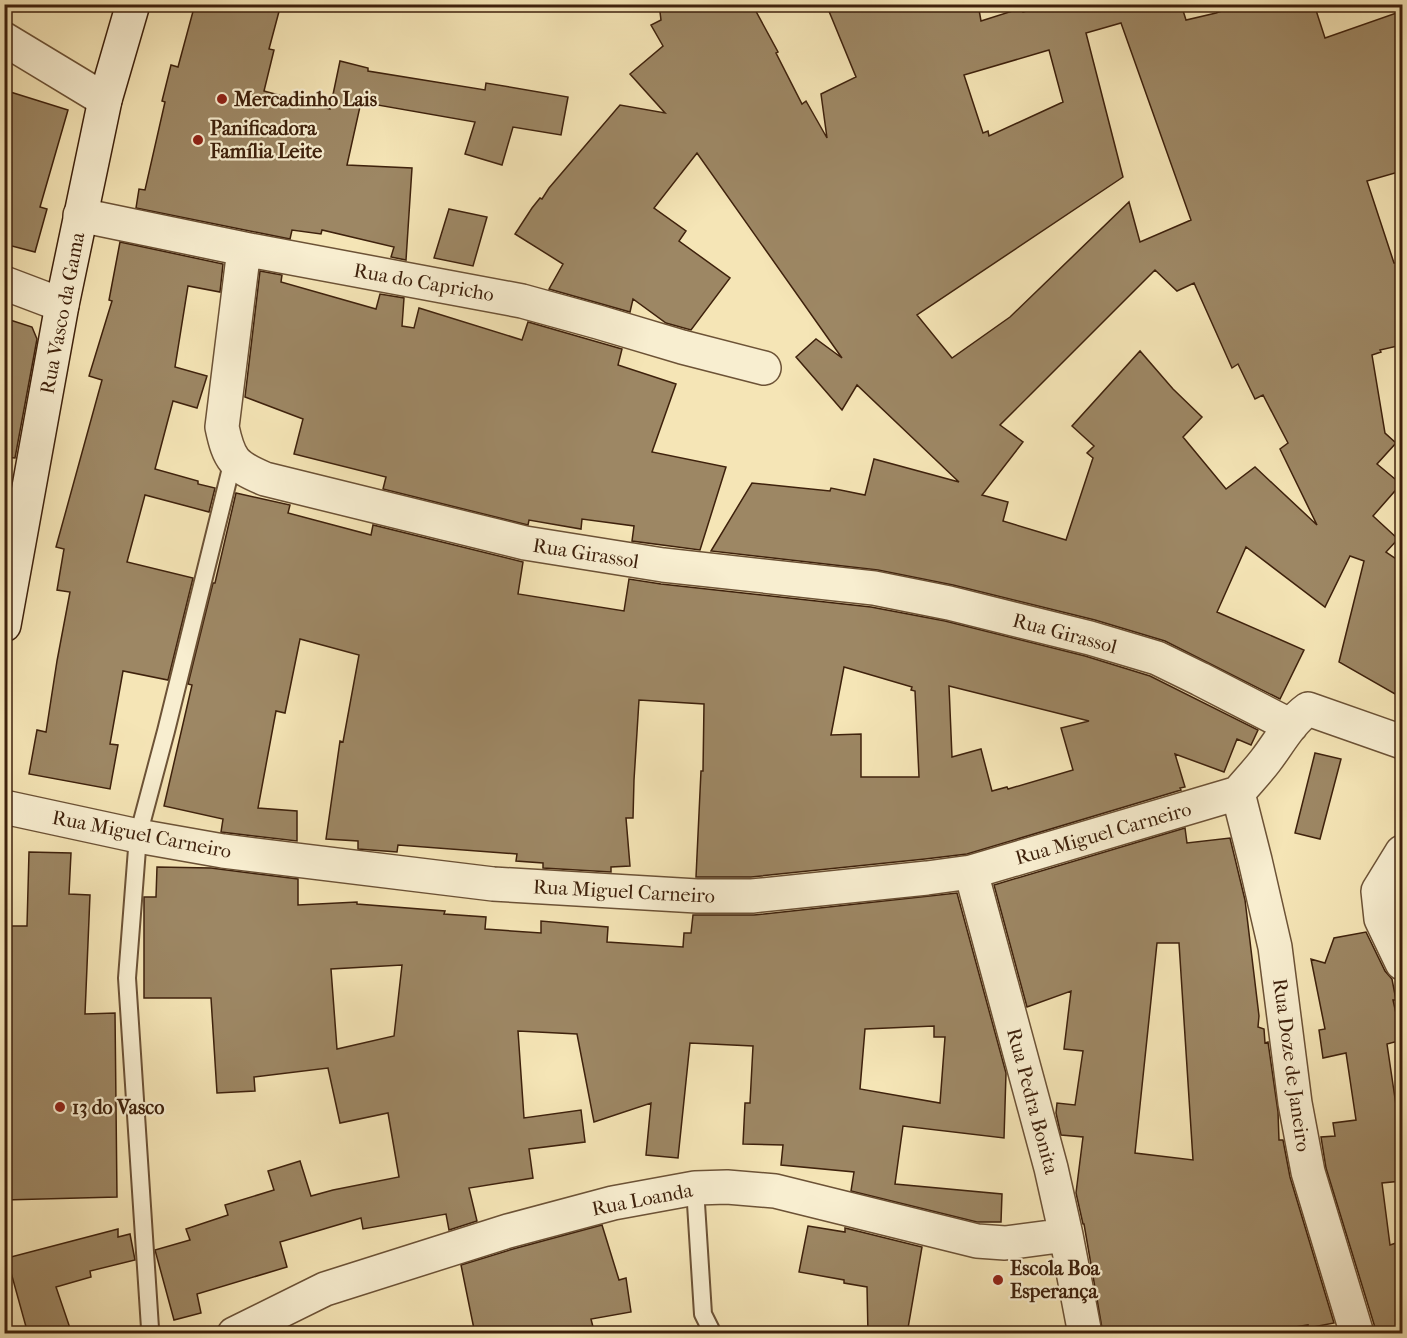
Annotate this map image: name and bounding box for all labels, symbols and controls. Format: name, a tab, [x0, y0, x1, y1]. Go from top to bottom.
place label: Mercadinho Lais	[233, 88, 378, 111]
marker: Mercadinho Lais	[215, 92, 229, 106]
place label: Panificadora Família Leite	[209, 117, 322, 163]
marker: Panificadora Família Leite	[191, 133, 205, 147]
street label: Rua Vasco da Gama	[36, 229, 90, 396]
street label: Rua do Capricho	[352, 259, 496, 306]
street label: Rua Girassol	[531, 534, 641, 573]
street label: Rua Girassol	[1010, 609, 1120, 659]
street label: Rua Miguel Carneiro	[1012, 797, 1194, 870]
street label: Rua Miguel Carneiro	[50, 806, 233, 863]
street label: Rua Miguel Carneiro	[532, 875, 716, 908]
street label: Rua Doze de Janeiro	[1268, 977, 1315, 1153]
street label: Rua Pedra Bonita	[1002, 1026, 1063, 1177]
place label: 13 do Vasco	[72, 1096, 164, 1119]
marker: 13 do Vasco	[53, 1100, 67, 1114]
street label: Rua Loanda	[590, 1178, 695, 1221]
place label: Escola Boa Esperança	[1010, 1257, 1101, 1304]
marker: Escola Boa Esperança	[991, 1273, 1005, 1287]

